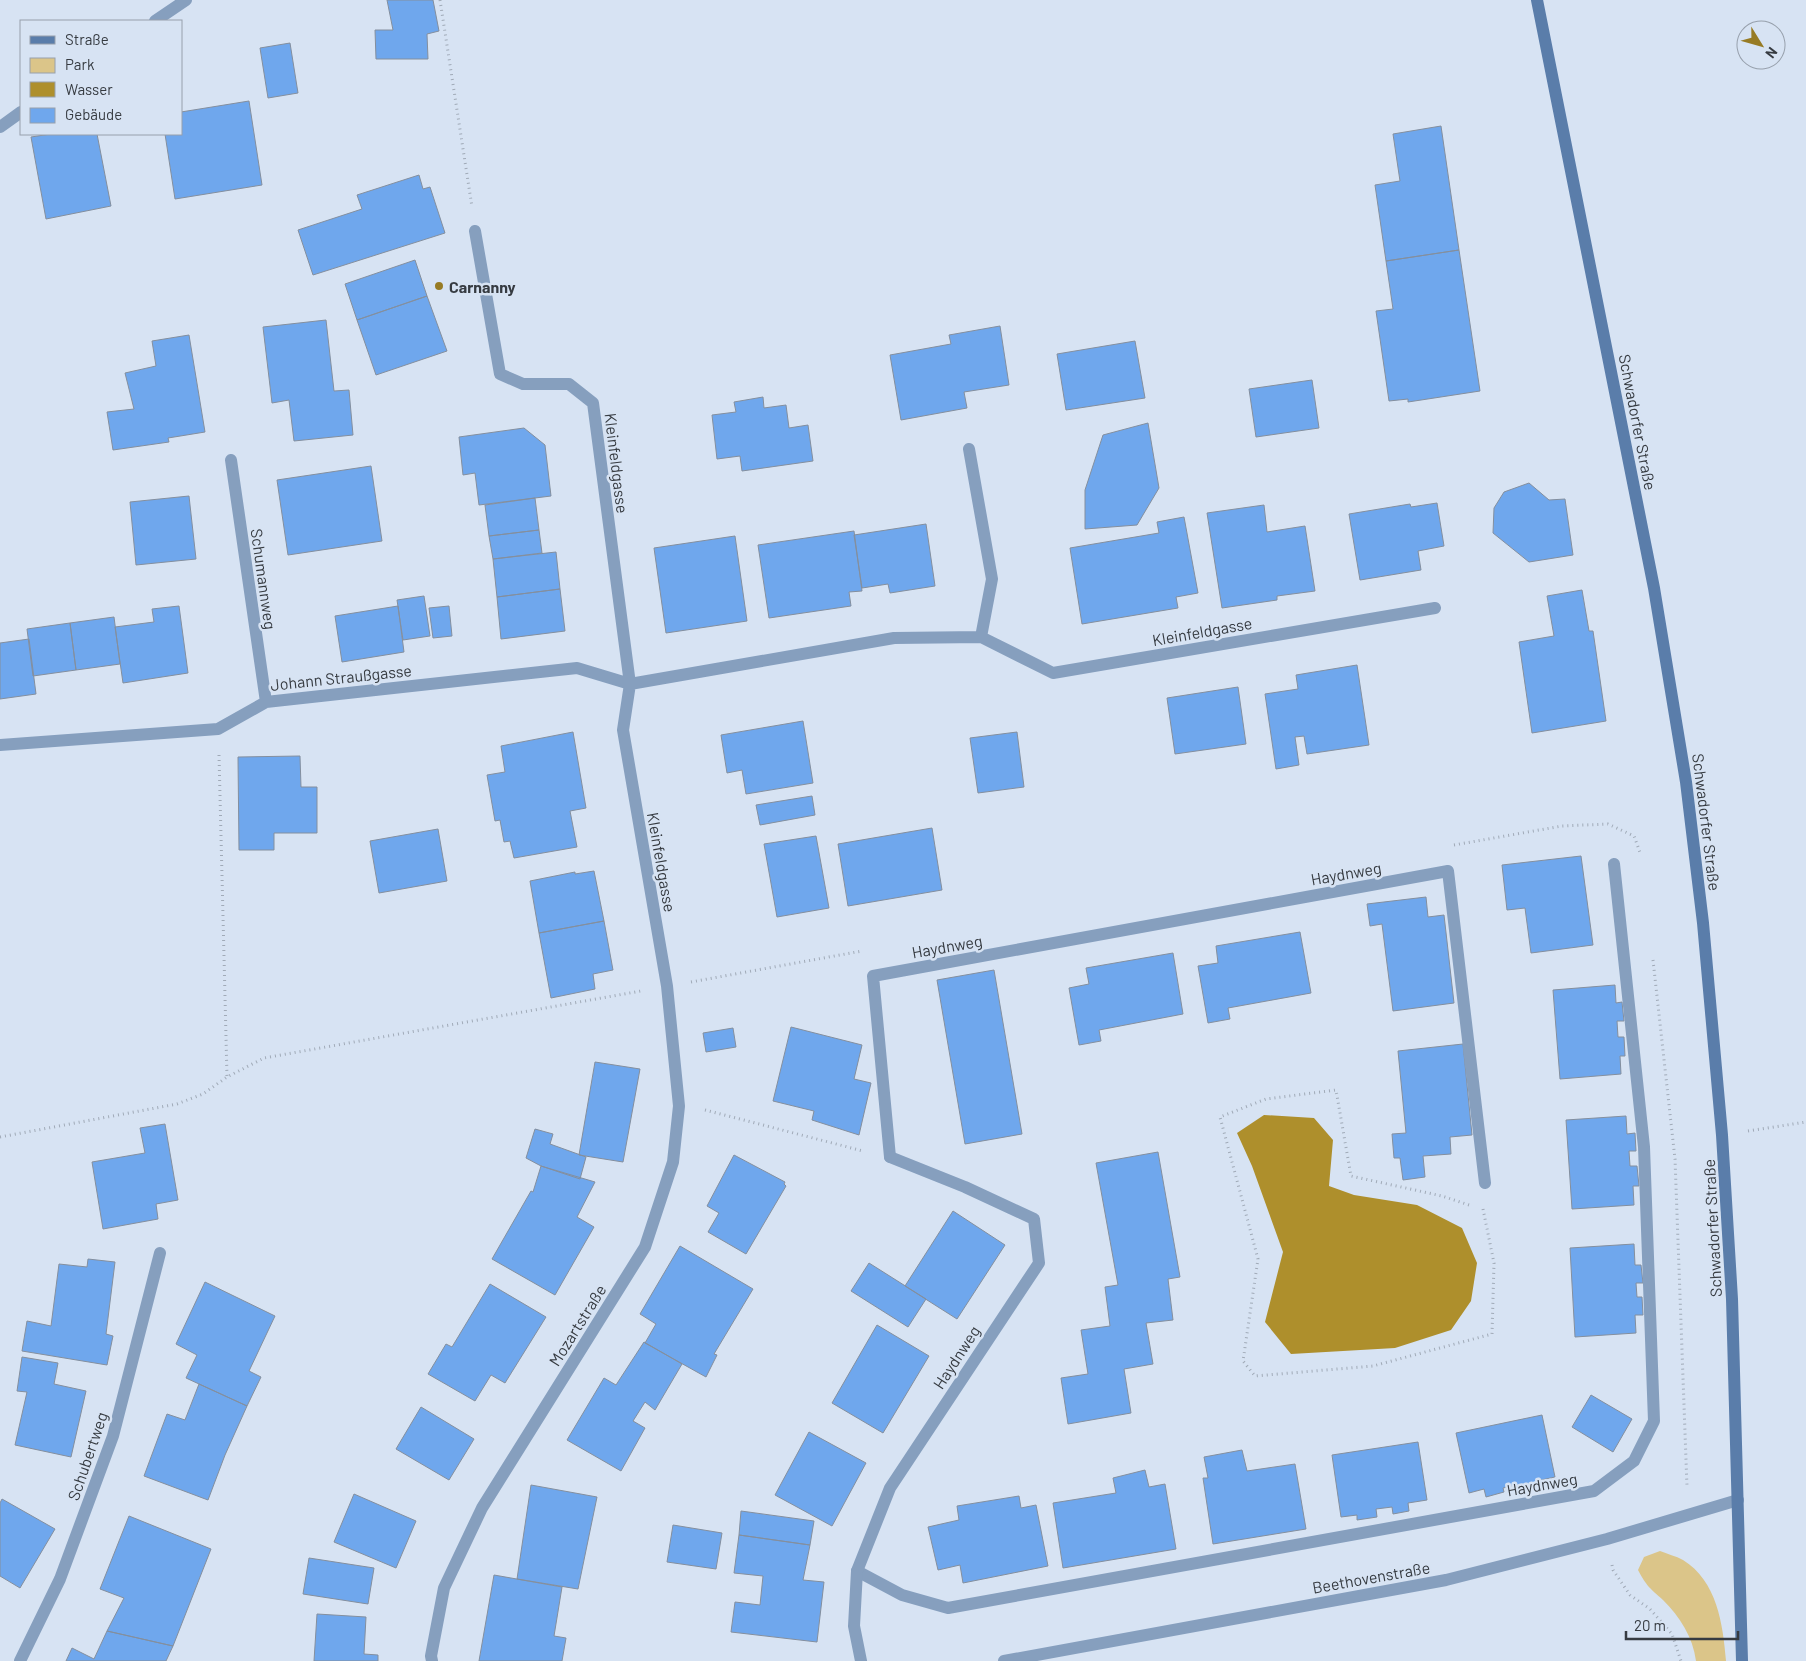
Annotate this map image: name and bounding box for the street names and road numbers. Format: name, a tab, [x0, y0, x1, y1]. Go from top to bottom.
street label: Schwadorfer Straße	[1615, 352, 1661, 492]
street label: Kleinfeldgasse	[601, 412, 633, 514]
street label: Schumannweg	[248, 527, 280, 631]
street label: Kleinfeldgasse	[1151, 613, 1253, 649]
street label: Johann Straußgasse	[269, 660, 413, 694]
street label: Schwadorfer Straße	[1689, 752, 1725, 892]
street label: Kleinfeldgasse	[644, 811, 680, 913]
street label: Haydnweg	[1309, 857, 1383, 889]
street label: Haydnweg	[910, 930, 984, 962]
street label: Schwadorfer Straße	[1699, 1158, 1725, 1298]
street label: Mozartstraße	[545, 1281, 609, 1369]
street label: Haydnweg	[929, 1322, 983, 1392]
street label: Schubertweg	[63, 1409, 111, 1503]
street label: Haydnweg	[1505, 1468, 1579, 1500]
street label: Beethovenstraße	[1311, 1557, 1431, 1597]

